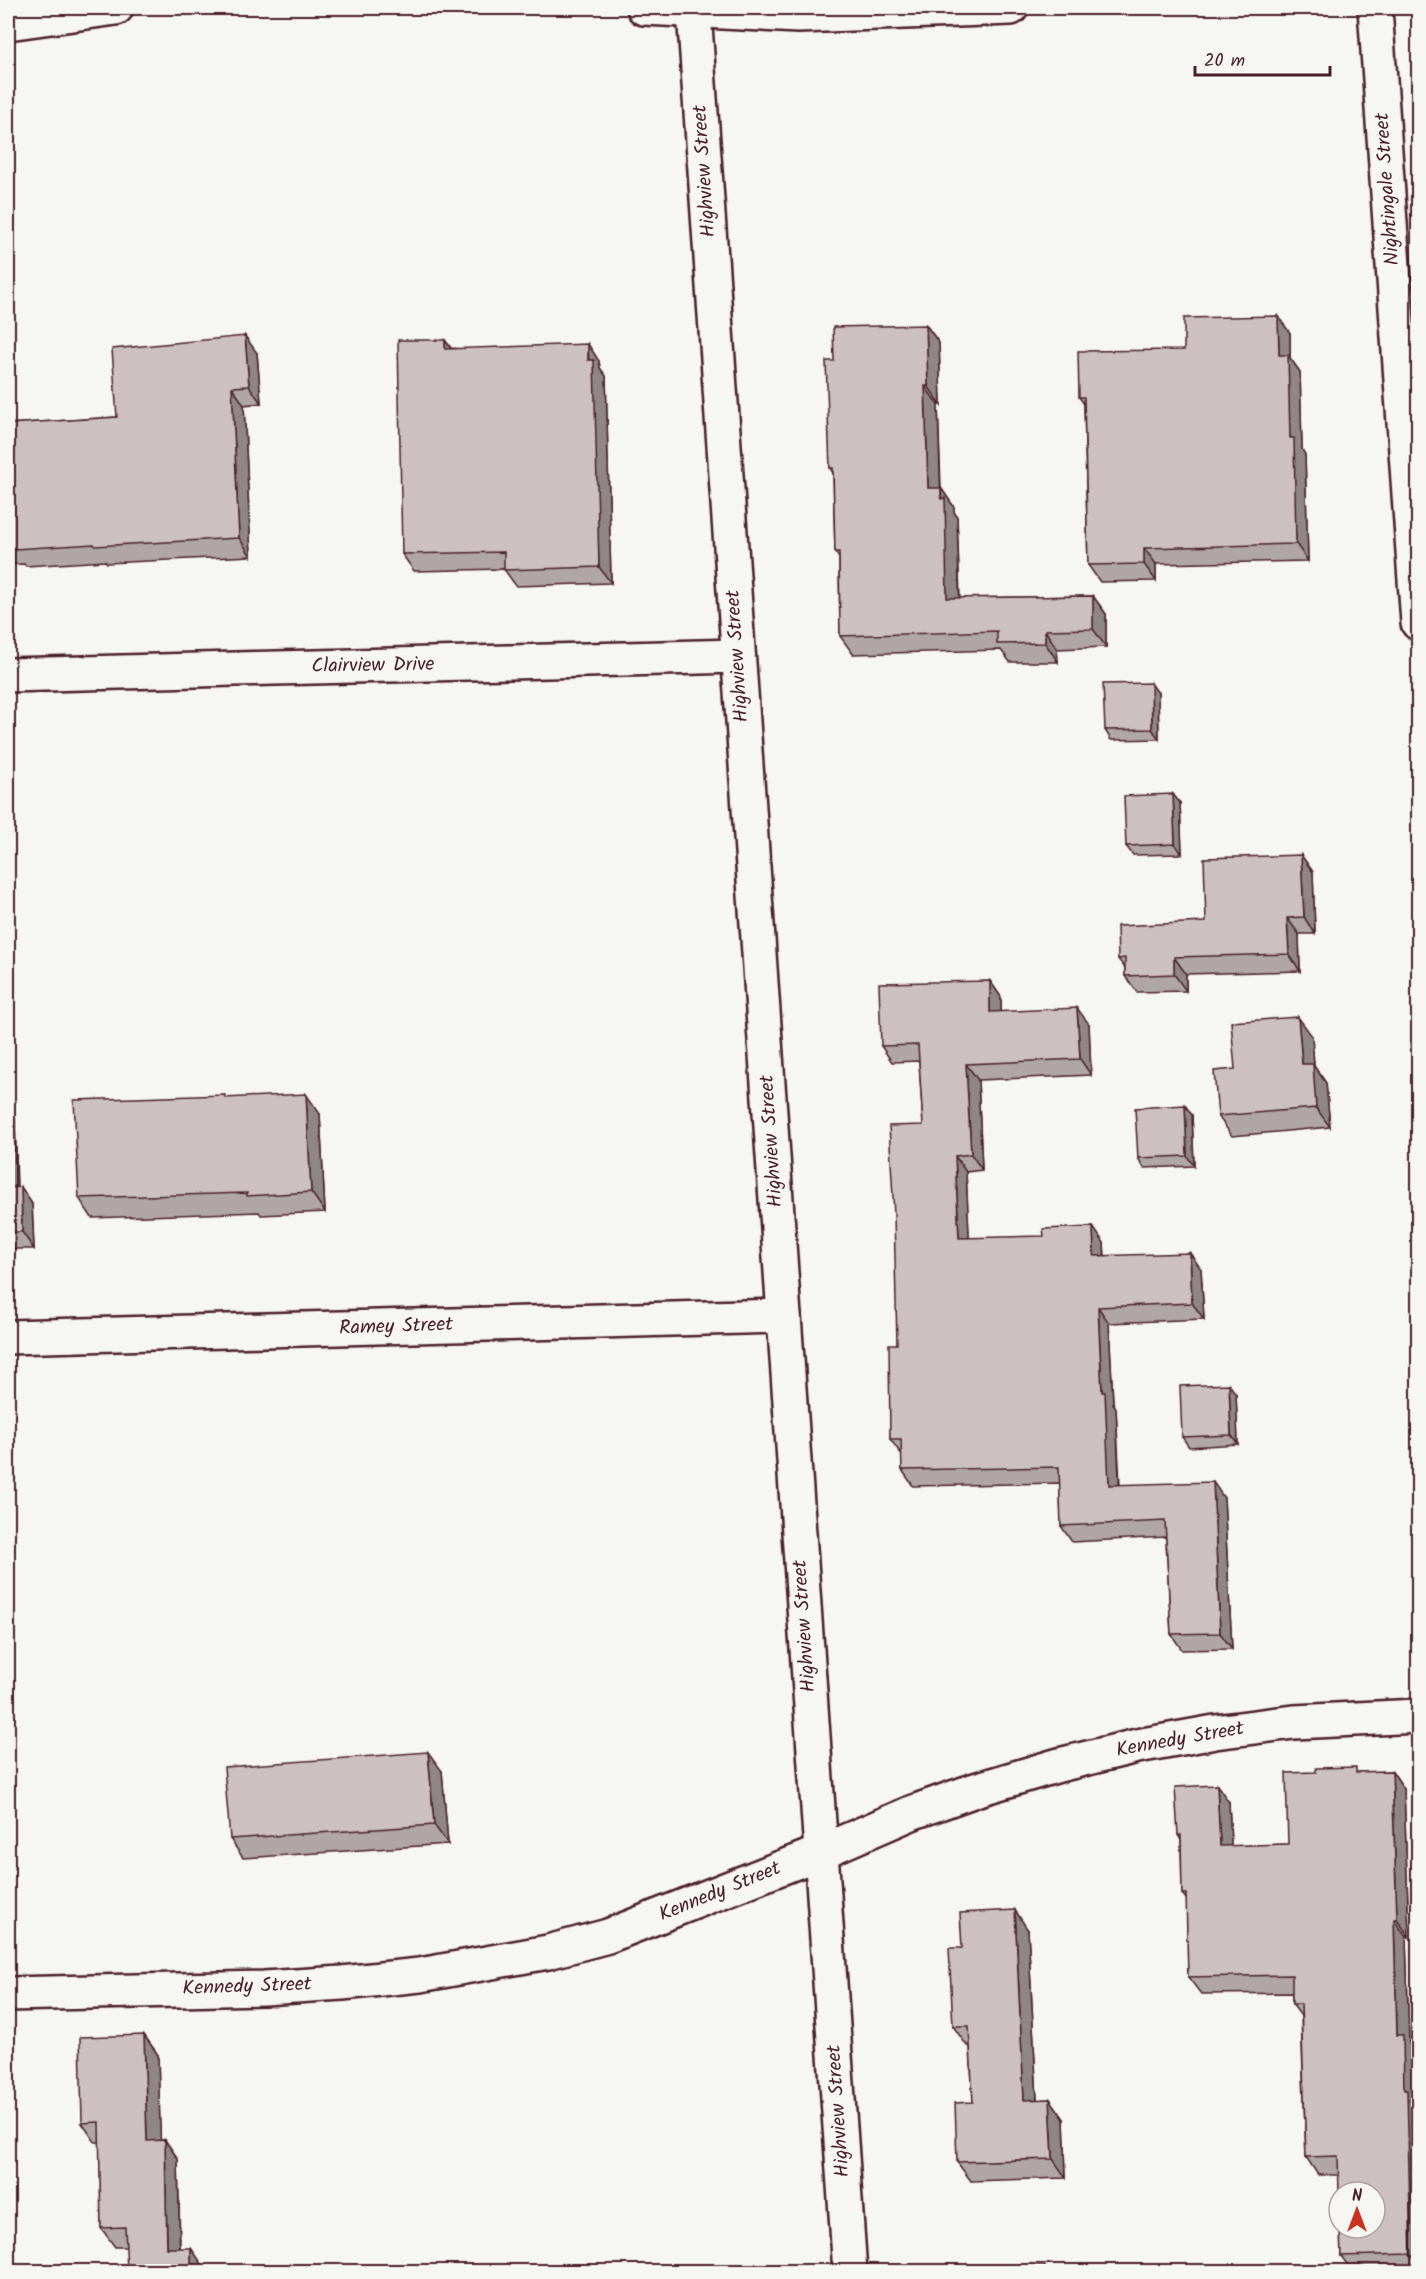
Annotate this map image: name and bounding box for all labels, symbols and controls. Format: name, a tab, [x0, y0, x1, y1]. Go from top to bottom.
scale bar	[1195, 39, 1330, 77]
text: 20 m	[1204, 47, 1245, 76]
street label: Highview Street	[684, 103, 726, 238]
street label: Nightingale Street	[1367, 111, 1409, 267]
street label: Highview Street	[717, 588, 759, 723]
street label: Clairview Drive	[311, 649, 435, 683]
street label: Highview Street	[751, 1073, 793, 1208]
street label: Ramey Street	[338, 1309, 454, 1345]
street label: Highview Street	[784, 1558, 826, 1693]
street label: Kennedy Street	[1114, 1713, 1247, 1767]
street label: Kennedy Street	[654, 1853, 786, 1931]
street label: Kennedy Street	[182, 1969, 312, 2005]
street label: Highview Street	[818, 2043, 860, 2178]
north arrow	[1327, 2180, 1387, 2240]
text: N	[1352, 2184, 1362, 2209]

